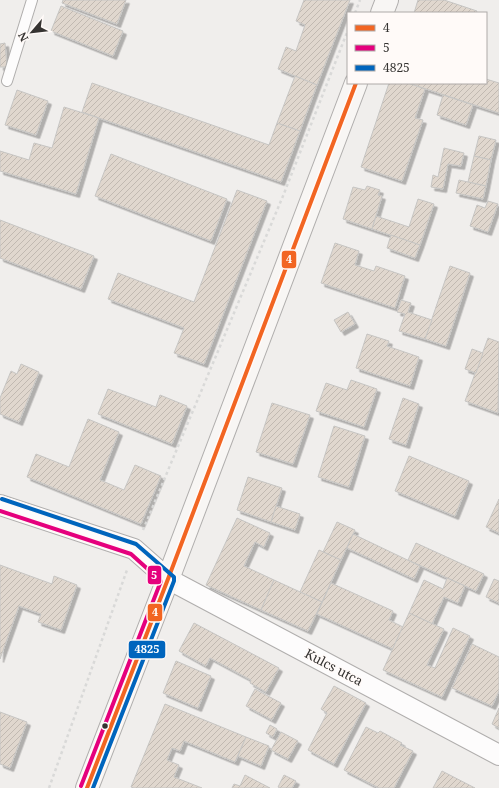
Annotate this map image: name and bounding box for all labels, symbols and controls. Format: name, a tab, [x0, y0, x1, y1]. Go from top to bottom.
north arrow	[12, 12, 52, 52]
legend	[347, 12, 487, 84]
text: 4	[383, 19, 390, 36]
text: N	[14, 29, 31, 44]
text: 5	[383, 39, 390, 56]
text: 4825	[383, 59, 410, 76]
line badge: 4	[281, 250, 297, 269]
text: 4	[286, 251, 292, 266]
line badge: 5	[147, 565, 162, 585]
text: 5	[151, 567, 157, 582]
line badge: 4	[147, 603, 163, 622]
text: 4	[152, 604, 158, 619]
line badge: 4825	[128, 640, 166, 659]
text: 4825	[135, 641, 159, 656]
street label: Kulcs utca	[302, 644, 366, 690]
unlabelled marker	[100, 721, 110, 731]

